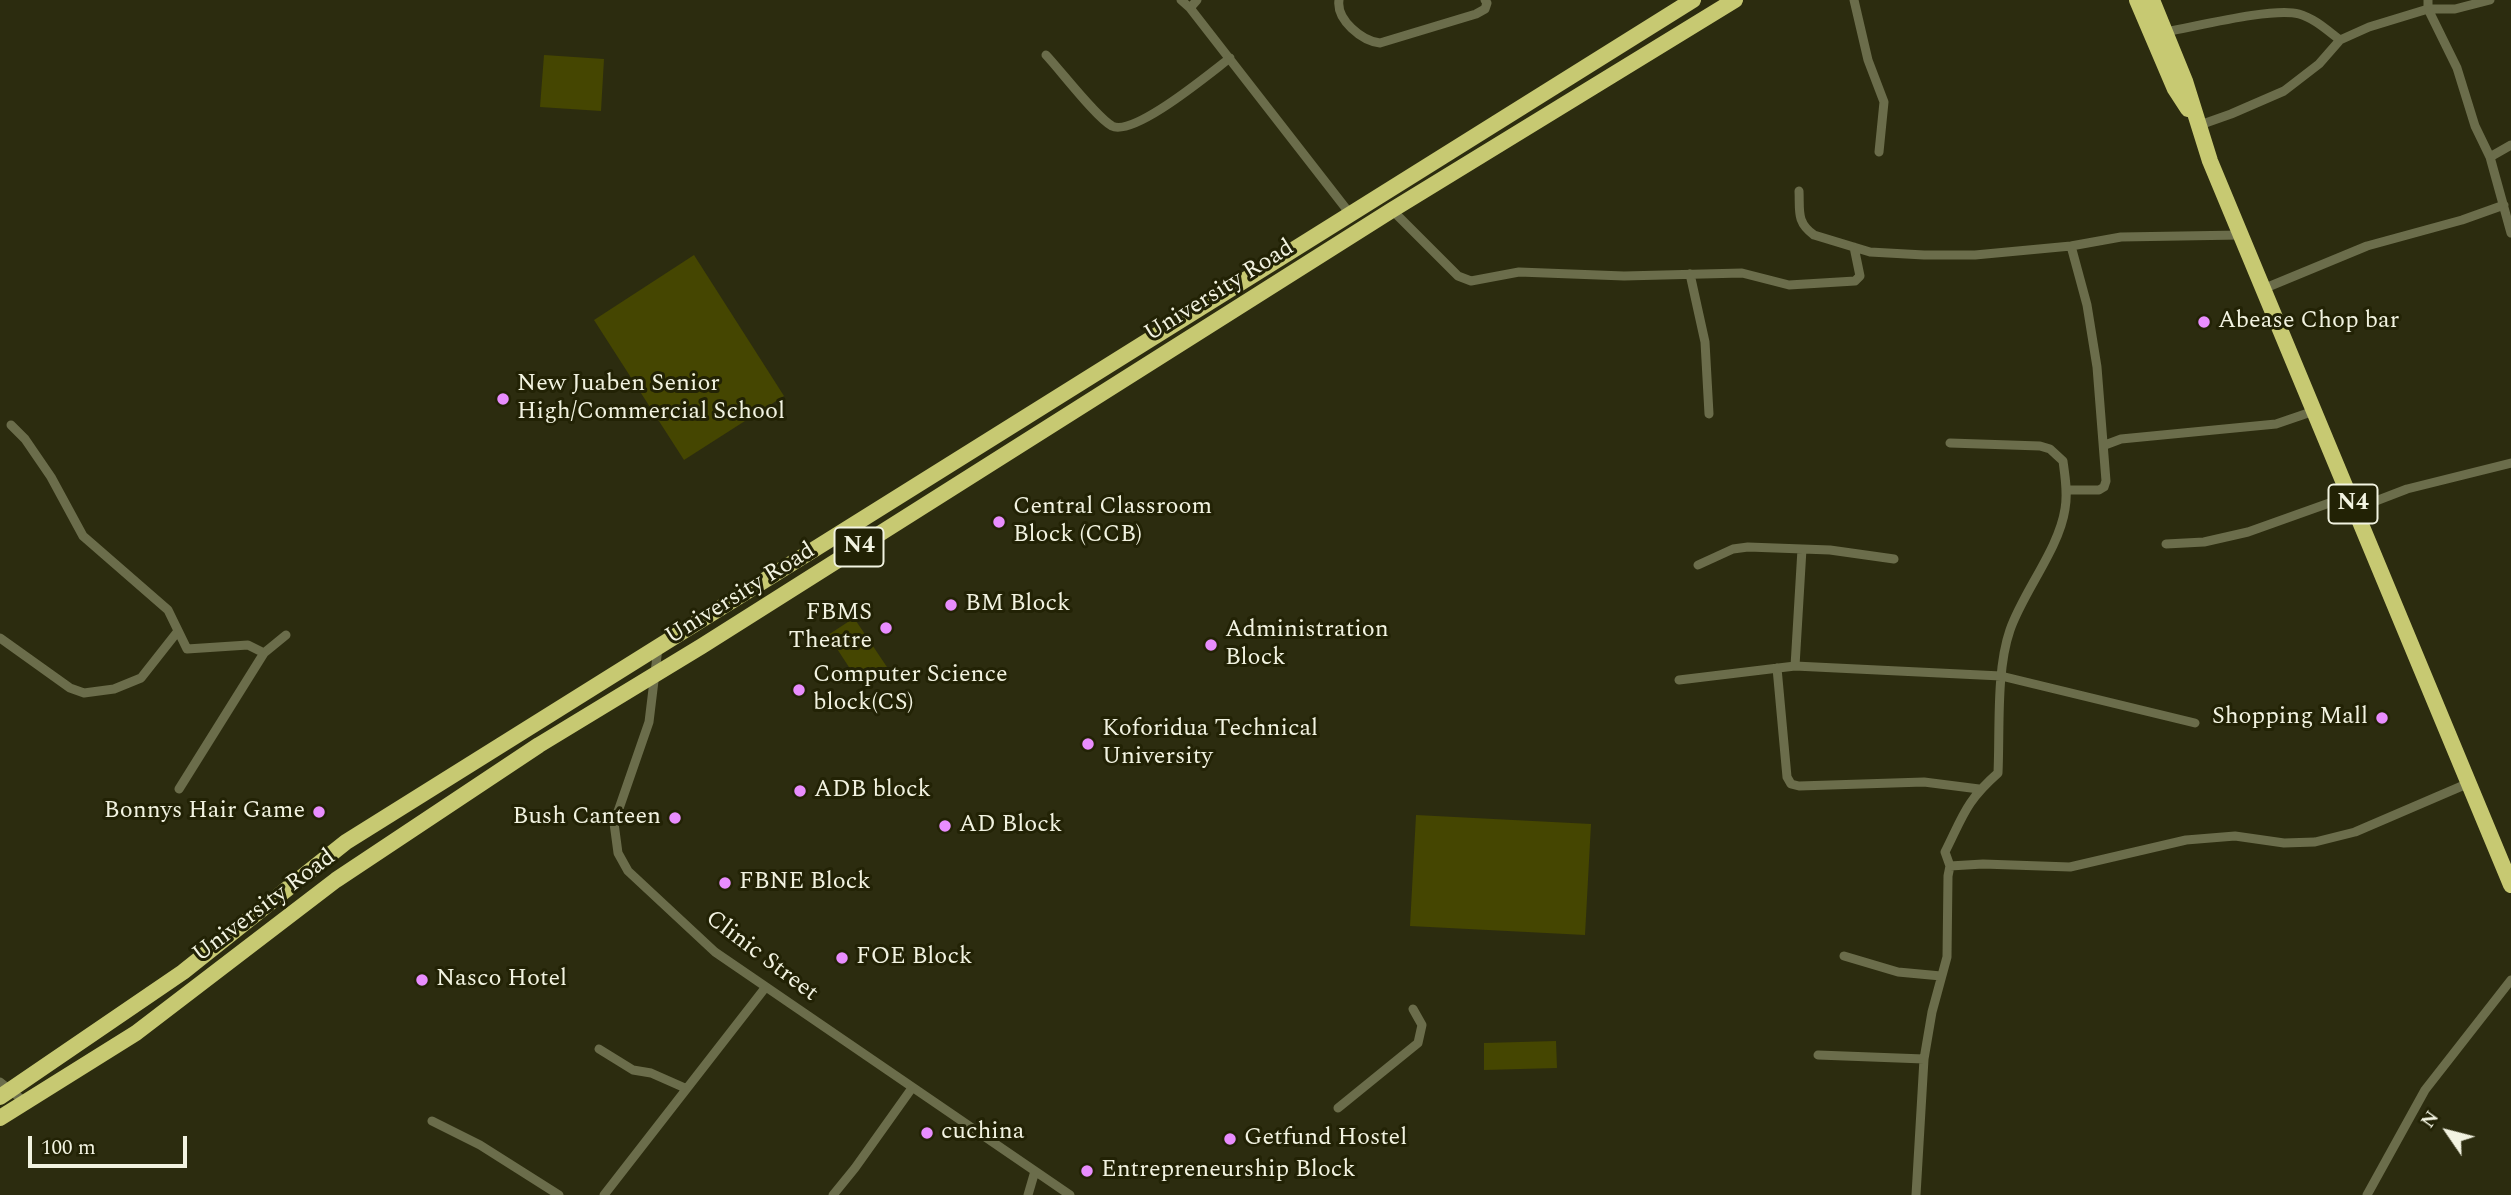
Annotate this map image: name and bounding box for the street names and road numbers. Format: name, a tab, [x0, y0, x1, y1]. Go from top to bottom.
street label: University Road	[1140, 234, 1300, 350]
road number: N4	[2328, 484, 2378, 524]
road number: N4	[834, 527, 884, 566]
street label: University Road	[661, 537, 821, 653]
street label: University Road	[188, 844, 342, 970]
street label: Clinic Street	[699, 905, 823, 1009]

